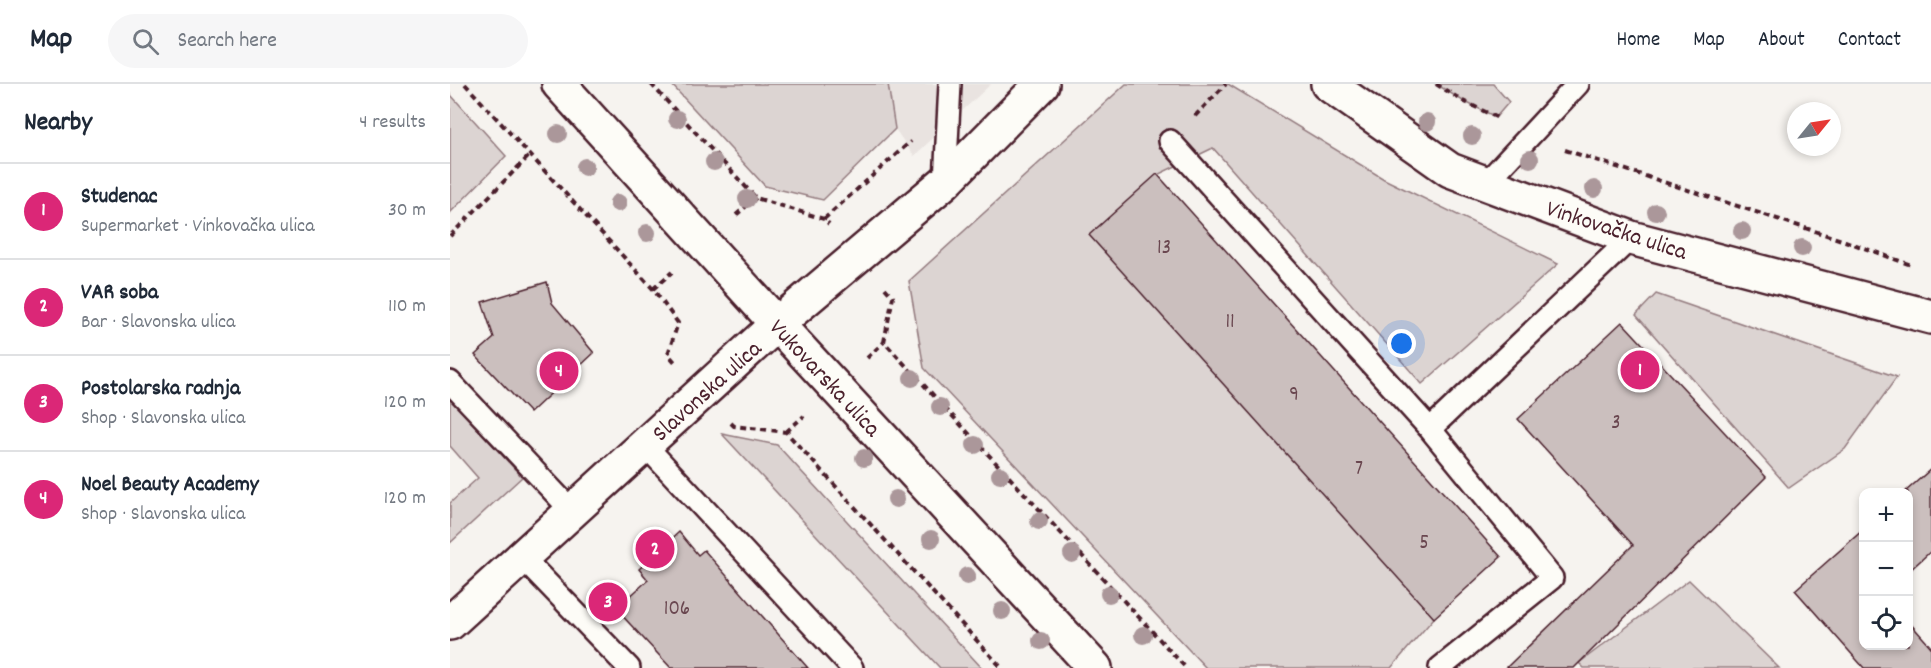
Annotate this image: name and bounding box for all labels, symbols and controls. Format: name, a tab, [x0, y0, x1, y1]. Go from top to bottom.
search box	[108, 14, 528, 68]
text: Map	[30, 21, 72, 61]
icon: search	[129, 25, 162, 58]
text: Search here	[177, 26, 277, 57]
text: Home	[1616, 26, 1660, 56]
text: Map	[1693, 26, 1725, 56]
text: About	[1758, 26, 1805, 56]
text: Contact	[1838, 26, 1901, 56]
north arrow	[1787, 102, 1841, 156]
text: Nearby	[24, 105, 92, 142]
text: 4 results	[359, 109, 426, 137]
text: Studenac	[81, 182, 158, 213]
street label: Vinkovačka ulica	[1541, 193, 1692, 271]
text: 1	[41, 197, 46, 225]
text: 30 m	[388, 197, 426, 225]
text: Supermarket · Vinkovačka ulica	[81, 213, 315, 241]
house number: 13	[1157, 234, 1171, 264]
text: VAR soba	[81, 278, 158, 309]
text: 2	[39, 293, 48, 321]
text: 110 m	[388, 293, 426, 321]
house number: 11	[1225, 308, 1235, 338]
text: Bar · Slavonska ulica	[81, 309, 236, 337]
street label: Vukovarska ulica	[760, 312, 888, 446]
your location	[1387, 329, 1416, 358]
street label: Slavonska ulica	[646, 333, 771, 451]
pin: 4	[540, 348, 578, 394]
pin: 1	[1620, 348, 1660, 392]
text: Postolarska radnja	[81, 374, 240, 405]
house number: 9	[1289, 381, 1299, 411]
text: 3	[39, 389, 48, 417]
text: 120 m	[384, 389, 426, 417]
text: Shop · Slavonska ulica	[81, 405, 245, 433]
house number: 3	[1611, 409, 1621, 439]
house number: 7	[1355, 455, 1363, 485]
text: Noel Beauty Academy	[81, 470, 259, 501]
text: 4	[39, 485, 48, 513]
text: 120 m	[384, 485, 426, 513]
map controls	[1859, 488, 1913, 650]
button: +	[1859, 488, 1913, 542]
text: Shop · Slavonska ulica	[81, 501, 245, 529]
pin: 2	[636, 526, 674, 572]
house number: 5	[1419, 529, 1429, 559]
button: −	[1859, 542, 1913, 596]
pin: 3	[588, 580, 628, 624]
house number: 106	[664, 595, 690, 625]
button: locate	[1859, 596, 1913, 650]

